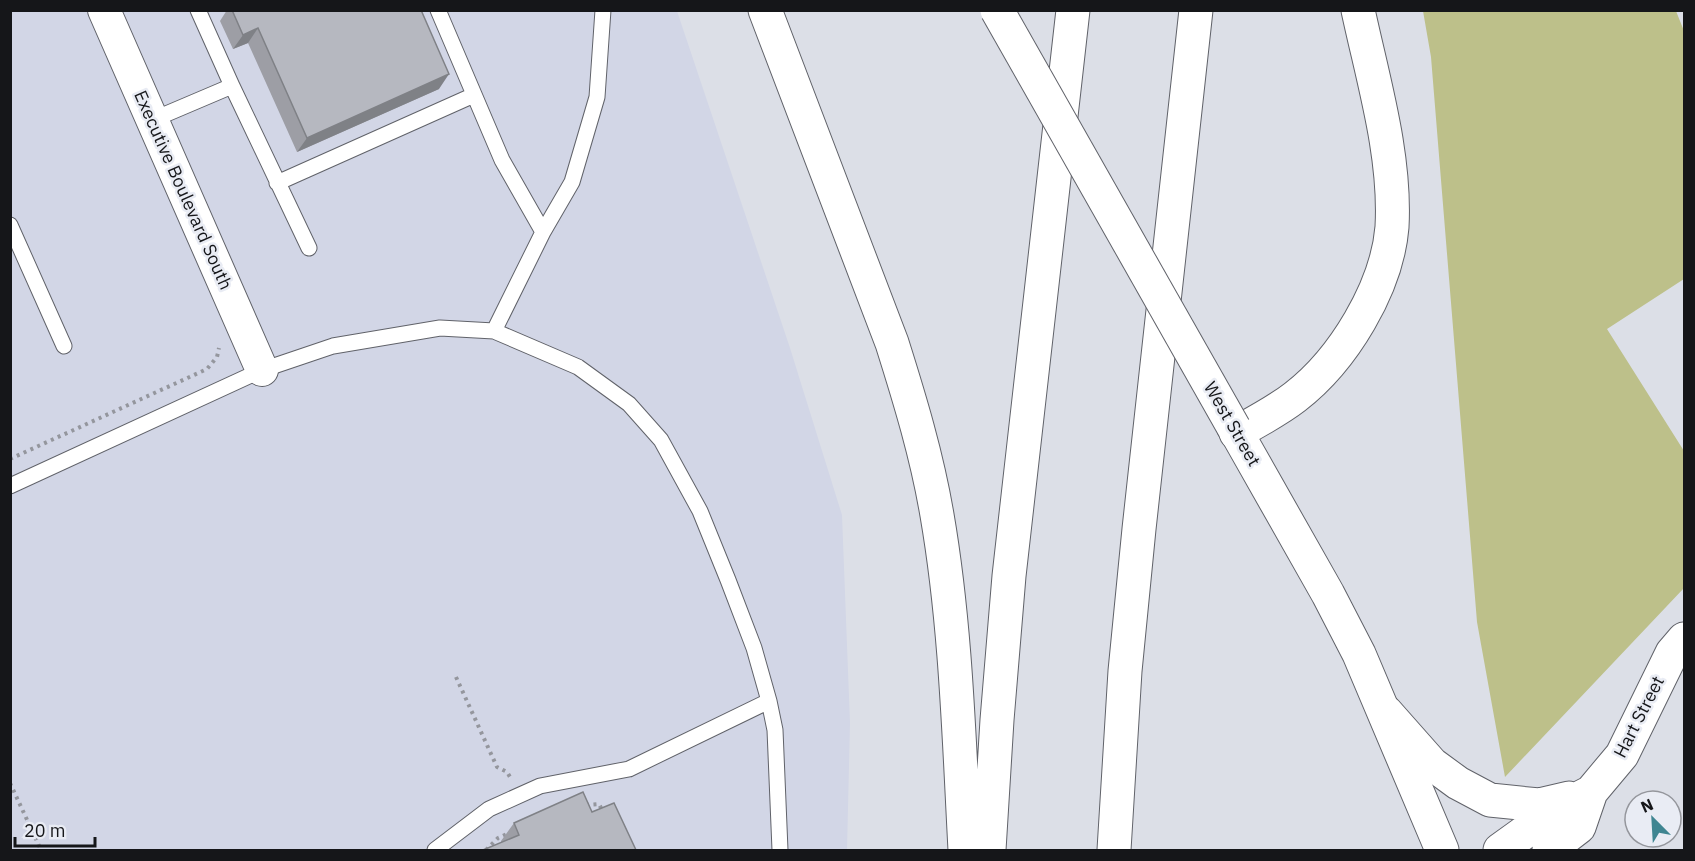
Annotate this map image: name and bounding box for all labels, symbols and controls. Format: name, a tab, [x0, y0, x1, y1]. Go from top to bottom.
street label: Executive Boulevard South	[129, 87, 238, 293]
street label: West Street	[1199, 377, 1266, 470]
street label: Hart Street	[1608, 672, 1669, 762]
north arrow	[1623, 789, 1683, 849]
text: N	[1638, 794, 1656, 817]
scale bar	[15, 810, 94, 848]
text: 20 m	[24, 819, 66, 842]

